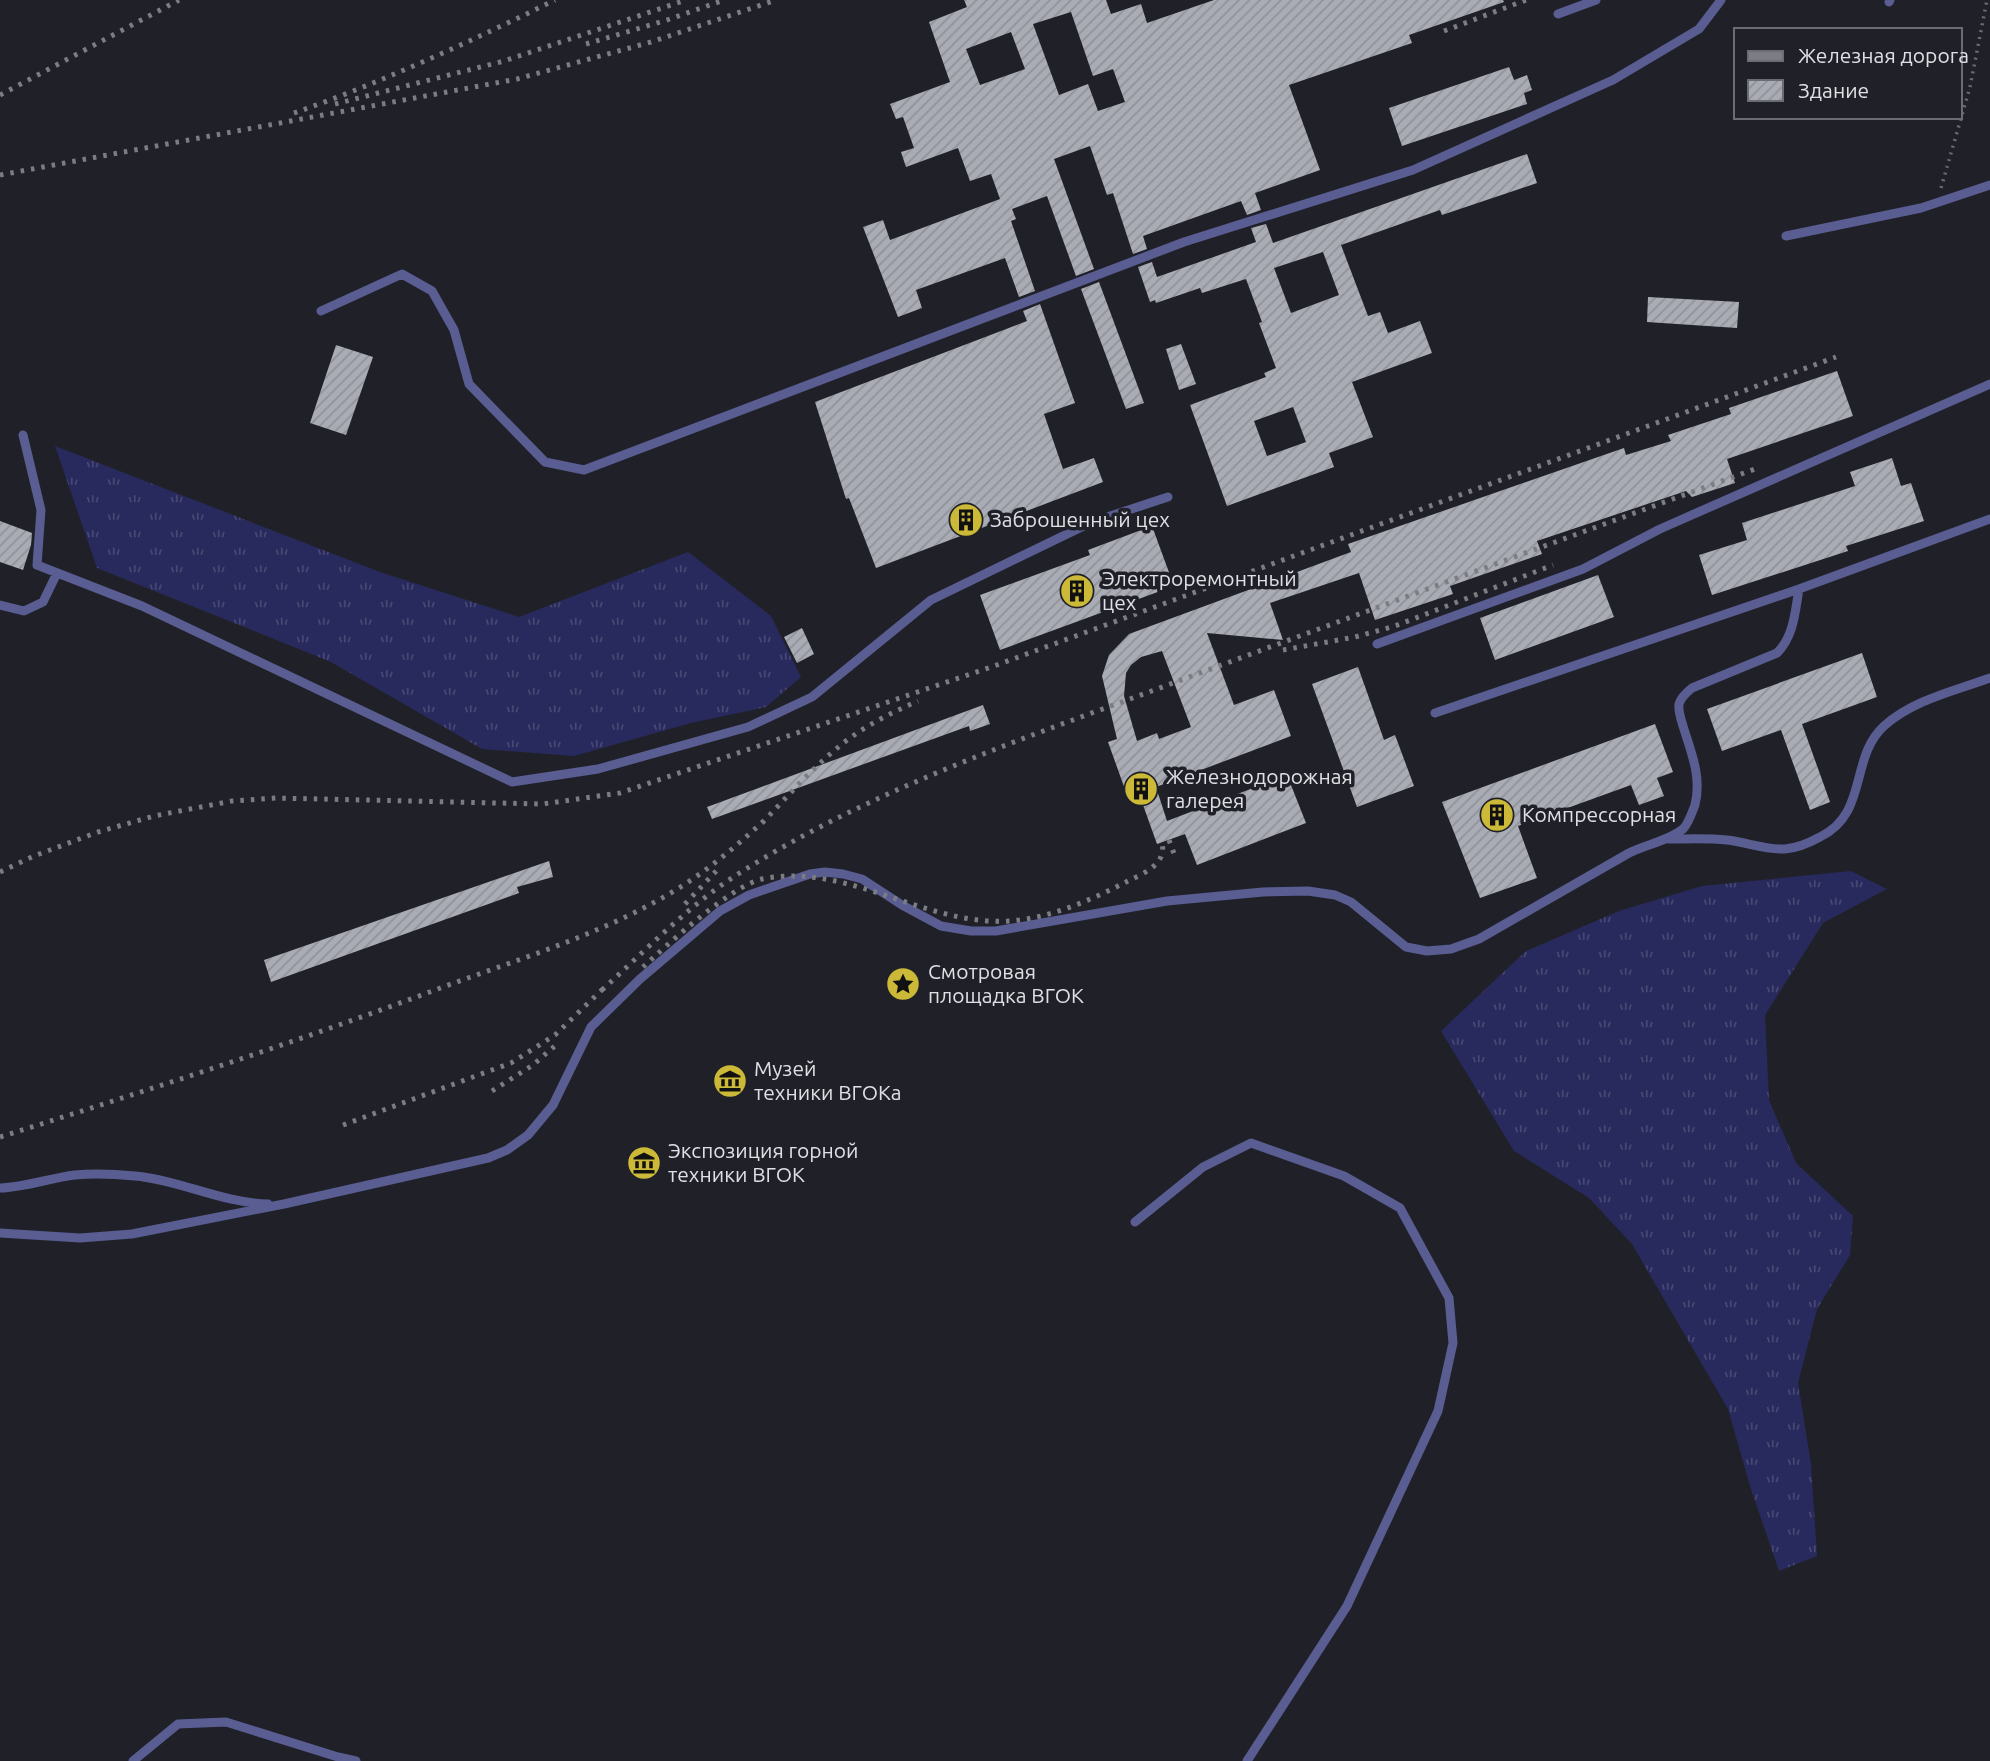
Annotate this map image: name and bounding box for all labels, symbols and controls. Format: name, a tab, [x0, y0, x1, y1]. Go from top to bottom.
legend	[1734, 28, 1962, 119]
text: Железная дорога	[1798, 43, 1969, 67]
text: Здание	[1798, 78, 1869, 102]
building icon: Заброшенный цех	[947, 501, 985, 539]
place label: Заброшенный цех	[990, 507, 1170, 531]
place label: Электроремонтный цех	[1102, 566, 1297, 614]
building icon: Электроремонтный цех	[1058, 572, 1096, 610]
place label: Железнодорожная галерея	[1166, 764, 1353, 812]
building icon: Железнодорожная галерея	[1122, 770, 1160, 808]
building icon: Компрессорная	[1478, 796, 1516, 834]
place label: Компрессорная	[1522, 802, 1676, 826]
place label: Смотровая площадка ВГОК	[928, 959, 1084, 1007]
place icon: Смотровая площадка ВГОК	[884, 965, 922, 1003]
place label: Музей техники ВГОКа	[754, 1056, 902, 1104]
museum icon: Музей техники ВГОКа	[711, 1062, 749, 1100]
place label: Экспозиция горной техники ВГОК	[668, 1138, 859, 1186]
museum icon: Экспозиция горной техники ВГОК	[625, 1144, 663, 1182]

